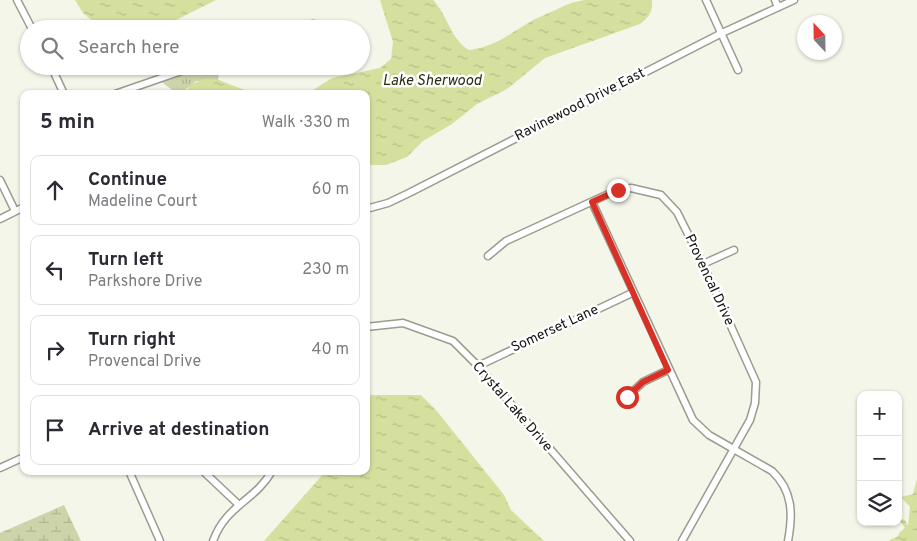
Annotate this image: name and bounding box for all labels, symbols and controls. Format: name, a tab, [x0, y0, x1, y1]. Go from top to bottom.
north arrow	[797, 15, 842, 60]
search box	[20, 20, 370, 75]
icon: search	[38, 34, 66, 62]
text: Search here	[78, 36, 180, 60]
street label: Ravinewood Drive East	[512, 65, 648, 145]
water label: Lake Sherwood	[383, 72, 482, 91]
text: 5 min	[40, 109, 95, 136]
text: Walk · 330 m	[262, 113, 350, 133]
text: Continue	[88, 168, 167, 192]
icon: ahead	[41, 176, 69, 204]
route end	[607, 179, 630, 202]
text: 60 m	[312, 180, 349, 200]
text: Madeline Court	[88, 192, 198, 212]
street label: Provencal Drive	[680, 232, 738, 328]
text: Turn left	[88, 248, 164, 272]
icon: left	[41, 256, 69, 284]
text: 230 m	[302, 260, 349, 280]
text: Parkshore Drive	[88, 272, 202, 292]
street label: Somerset Lane	[509, 301, 601, 357]
text: Turn right	[88, 328, 176, 352]
icon: right	[41, 336, 69, 364]
text: 40 m	[311, 340, 349, 360]
text: Provencal Drive	[88, 352, 201, 372]
street label: Crystal Lake Drive	[468, 358, 556, 456]
route start	[616, 386, 639, 409]
map controls	[857, 391, 902, 526]
button: +	[857, 391, 902, 436]
icon: arrive	[41, 416, 69, 444]
text: Arrive at destination	[88, 418, 269, 442]
button: −	[857, 436, 902, 481]
button: layers	[857, 481, 902, 526]

